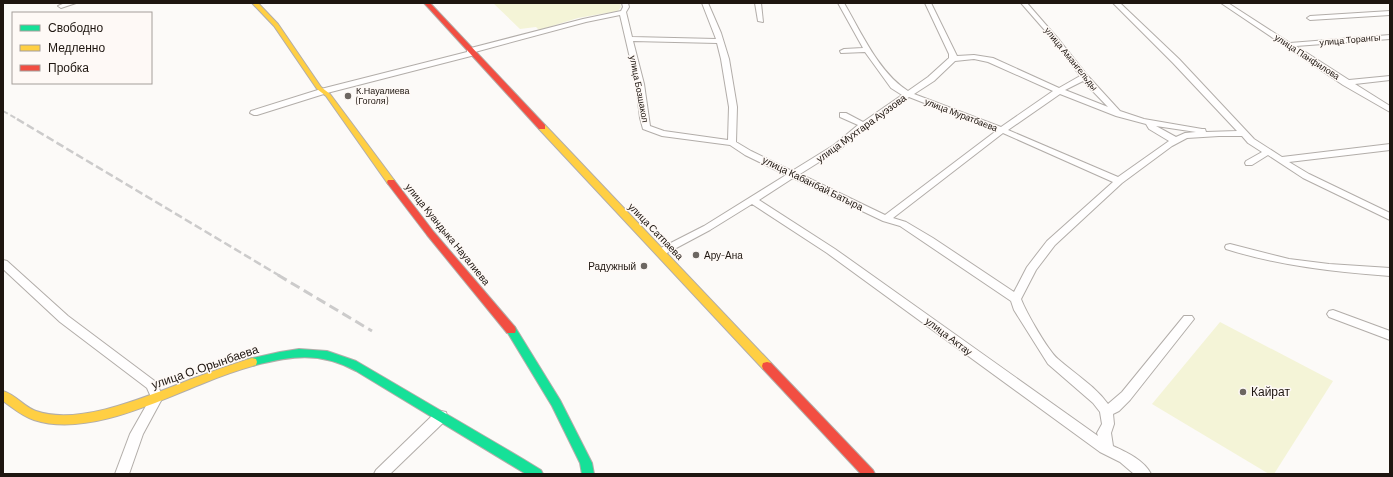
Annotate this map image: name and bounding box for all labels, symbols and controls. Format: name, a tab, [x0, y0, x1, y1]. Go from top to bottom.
legend	[12, 12, 152, 84]
text: Свободно	[48, 20, 103, 35]
street label: улица Амангельды	[1043, 25, 1100, 93]
street label: улица Панфилова	[1273, 31, 1342, 82]
street label: улица Торангы	[1319, 31, 1381, 48]
text: Медленно	[48, 40, 105, 55]
street label: улица Бозшакол	[628, 55, 651, 123]
text: Пробка	[48, 60, 89, 75]
place label: К.Науалиева (Гоголя)	[355, 85, 410, 106]
marker: К.Науалиева (Гоголя)	[343, 91, 353, 101]
street label: улица Мухтара Ауэзова	[814, 91, 909, 165]
street label: улица Муратбаева	[923, 96, 999, 133]
street label: улица Кабанбай Батыра	[761, 153, 866, 213]
street label: улица Куандыка Науалиева	[403, 181, 493, 288]
street label: улица Сатпаева	[626, 200, 686, 262]
place label: Ару-Ана	[704, 249, 743, 261]
marker: Ару-Ана	[691, 250, 701, 260]
place label: Радужный	[588, 260, 636, 272]
marker: Радужный	[639, 261, 649, 271]
street label: улица Актау	[923, 314, 975, 358]
street label: улица О.Орынбаева	[149, 341, 261, 392]
place label: Кайрат	[1251, 384, 1290, 399]
marker: Кайрат	[1238, 387, 1248, 397]

